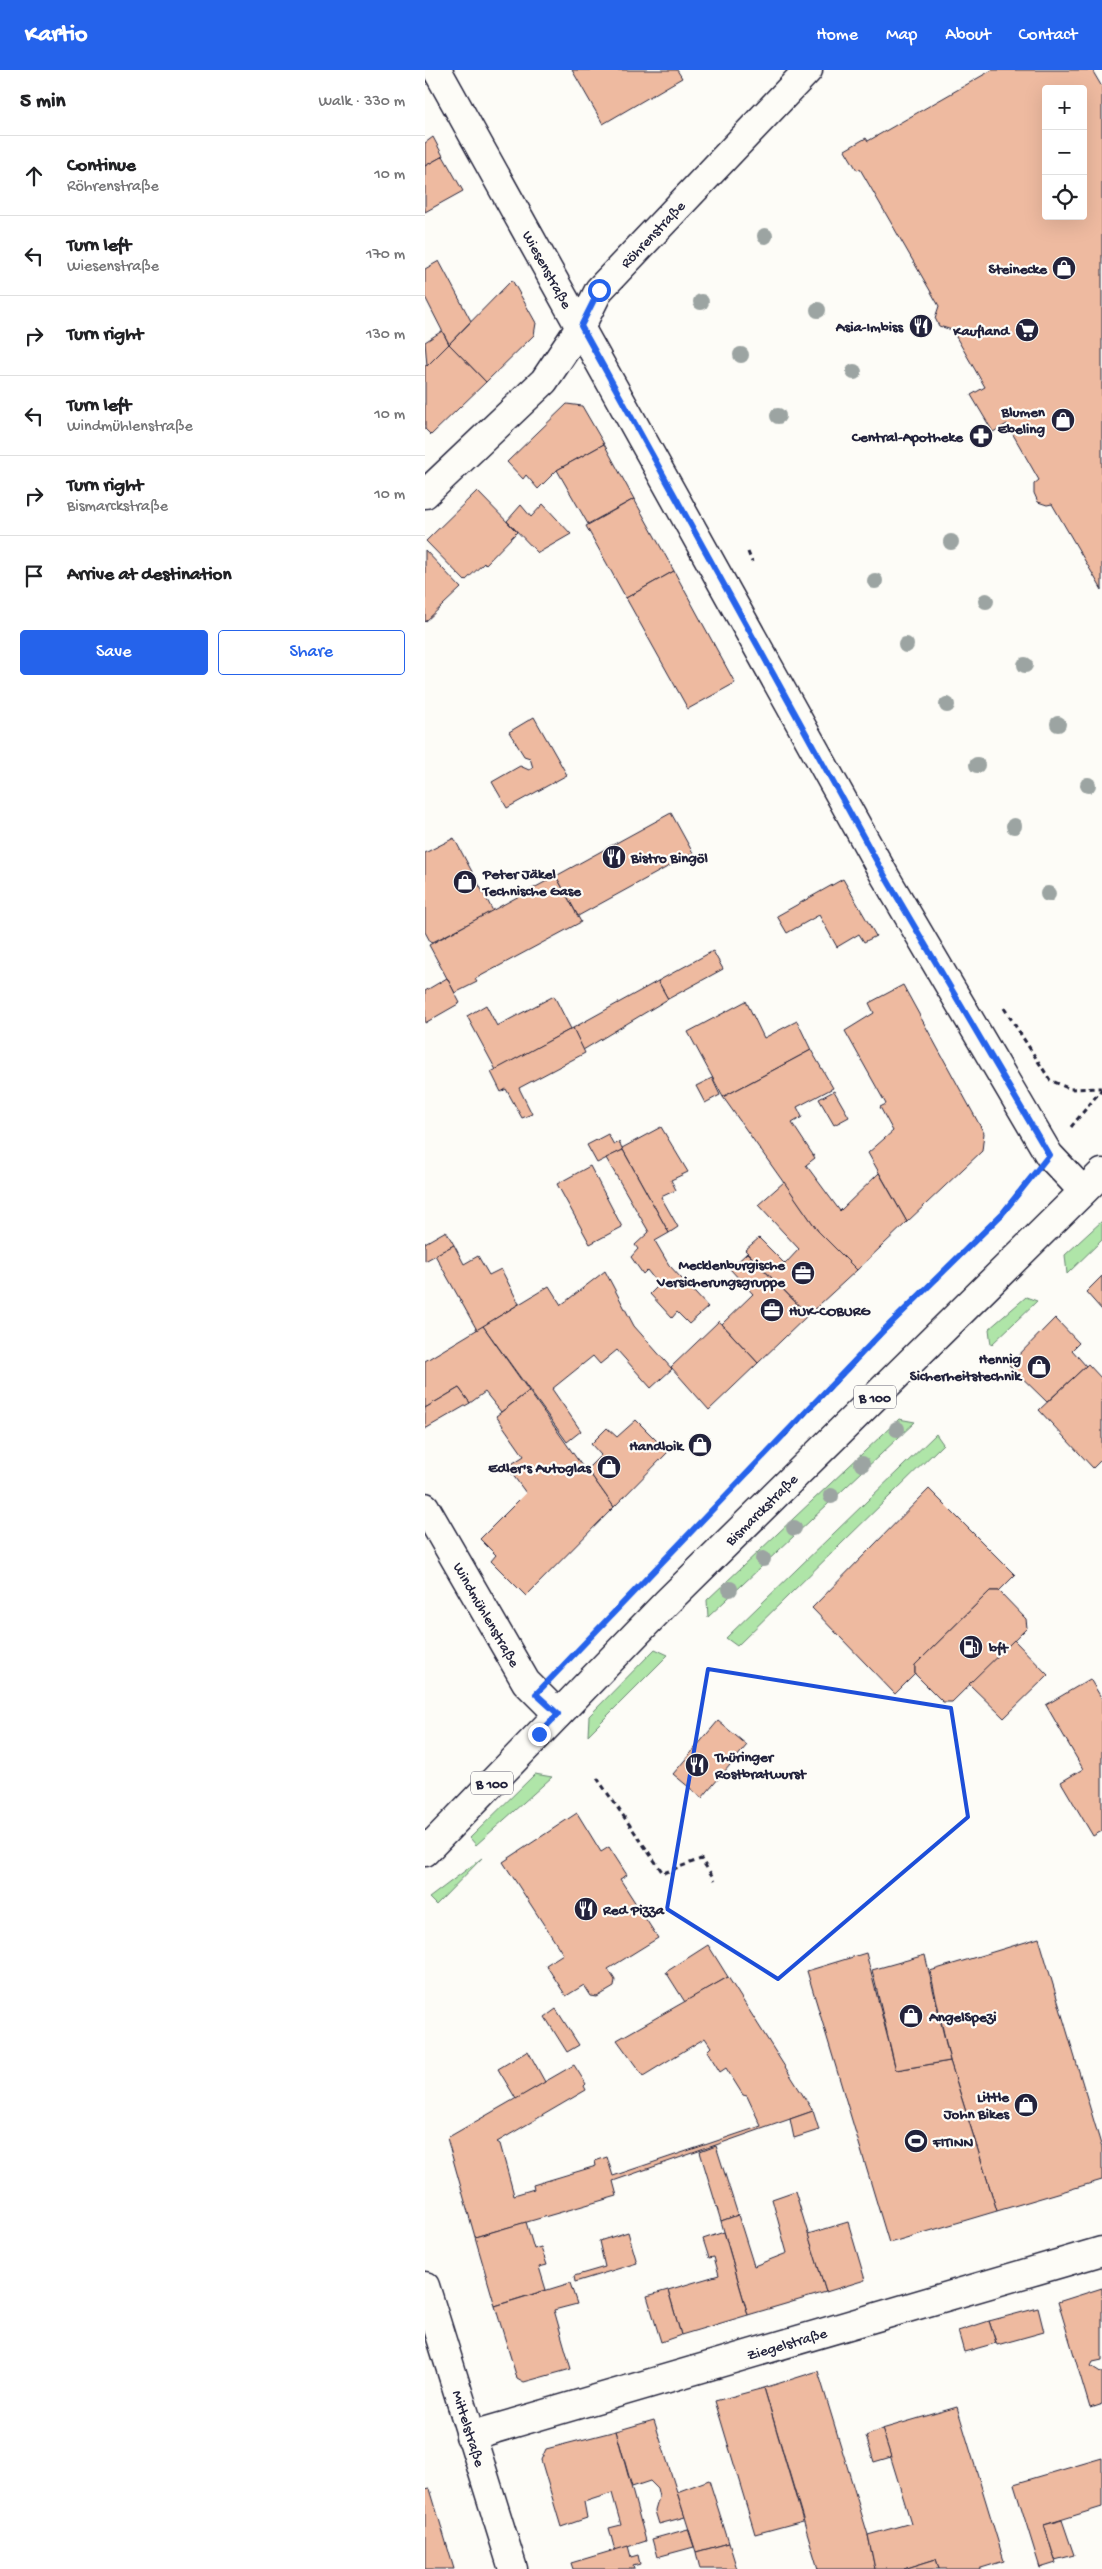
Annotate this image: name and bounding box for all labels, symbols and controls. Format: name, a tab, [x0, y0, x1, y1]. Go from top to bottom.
text: Kartio	[25, 21, 88, 50]
text: Home	[816, 25, 858, 46]
text: Map	[886, 25, 917, 46]
text: About	[945, 25, 991, 46]
text: Contact	[1019, 25, 1077, 46]
map controls	[1042, 85, 1087, 220]
button: +	[1042, 85, 1087, 130]
text: 5 min	[20, 90, 65, 115]
text: Walk · 330 m	[318, 93, 405, 112]
button: −	[1042, 130, 1087, 175]
text: Continue	[67, 155, 136, 178]
icon: ahead	[20, 162, 48, 190]
text: 10 m	[374, 166, 405, 185]
button: locate	[1042, 175, 1087, 220]
text: Röhrenstraße	[67, 178, 159, 197]
street label: Röhrenstraße	[618, 198, 690, 273]
street label: Wiesenstraße	[517, 228, 575, 313]
text: Turn left	[67, 235, 131, 258]
icon: left	[20, 242, 48, 270]
text: 170 m	[366, 246, 405, 265]
shop icon: Steinecke	[1051, 255, 1077, 281]
text: Wiesenstraße	[67, 258, 159, 277]
place label: Steinecke	[989, 261, 1048, 279]
route start	[588, 279, 611, 302]
restaurant icon: Asia-Imbiss	[908, 313, 934, 339]
supermarket icon: Kaufland	[1014, 317, 1040, 343]
place label: Asia-Imbiss	[835, 319, 904, 337]
icon: right	[20, 322, 48, 350]
place label: Kaufland	[952, 323, 1011, 341]
text: Turn right	[67, 324, 143, 347]
text: 130 m	[366, 326, 405, 345]
text: Turn left	[67, 395, 131, 418]
icon: left	[20, 402, 48, 430]
place label: Blumen Ebeling	[998, 404, 1046, 439]
text: 10 m	[374, 406, 405, 425]
shop icon: Blumen Ebeling	[1050, 407, 1076, 433]
text: Windmühlenstraße	[67, 418, 193, 437]
pharmacy icon: Central-Apotheke	[968, 423, 994, 449]
place label: Central-Apotheke	[851, 429, 964, 447]
text: Turn right	[67, 475, 143, 498]
icon: right	[20, 482, 48, 510]
text: 10 m	[374, 486, 405, 505]
text: Bismarckstraße	[67, 498, 168, 517]
icon: arrive	[20, 562, 48, 590]
text: Arrive at destination	[67, 564, 231, 587]
button: Save	[20, 630, 208, 675]
button: Share	[218, 630, 405, 675]
restaurant icon: Bistro Bingöl	[601, 844, 627, 870]
place label: Bistro Bingöl	[630, 850, 709, 868]
place label: Peter Jäkel Technische Gase	[482, 866, 582, 901]
shop icon: Peter Jäkel Technische Gase	[452, 869, 478, 895]
place label: Mecklenburgische Versicherungsgruppe	[656, 1257, 786, 1292]
office icon: Mecklenburgische Versicherungsgruppe	[790, 1260, 816, 1286]
office icon: HUK-COBURG	[759, 1297, 785, 1323]
place label: HUK-COBURG	[789, 1303, 872, 1321]
place label: Hennig Sicherheitstechnik	[910, 1351, 1023, 1386]
shop icon: Hennig Sicherheitstechnik	[1026, 1354, 1052, 1380]
road number: B 100	[854, 1385, 896, 1408]
shop icon: Handloik	[687, 1432, 713, 1458]
place label: Handloik	[629, 1438, 685, 1456]
shop icon: Edler's Autoglas	[596, 1454, 622, 1480]
place label: Edler's Autoglas	[488, 1460, 592, 1478]
street label: Bismarckstraße	[722, 1471, 803, 1551]
street label: Windmühlenstraße	[448, 1560, 523, 1671]
fuel station icon: bft	[958, 1634, 984, 1660]
place label: bft	[988, 1640, 1010, 1658]
route end	[528, 1723, 551, 1746]
place label: Thüringer Rostbratwurst	[714, 1749, 807, 1784]
restaurant icon: Thüringer Rostbratwurst	[684, 1752, 710, 1778]
road number: B 100	[471, 1772, 513, 1795]
restaurant icon: Red Pizza	[573, 1896, 599, 1922]
place label: Red Pizza	[602, 1902, 665, 1920]
shop icon: AngelSpezi	[898, 2003, 924, 2029]
place label: AngelSpezi	[928, 2009, 997, 2027]
place label: Little John Bikes	[943, 2089, 1010, 2124]
shop icon: Little John Bikes	[1013, 2092, 1039, 2118]
sports icon: FITINN	[903, 2128, 929, 2154]
place label: FITINN	[932, 2134, 973, 2152]
street label: Ziegelstraße	[745, 2325, 830, 2365]
street label: Mittelstraße	[447, 2388, 488, 2470]

